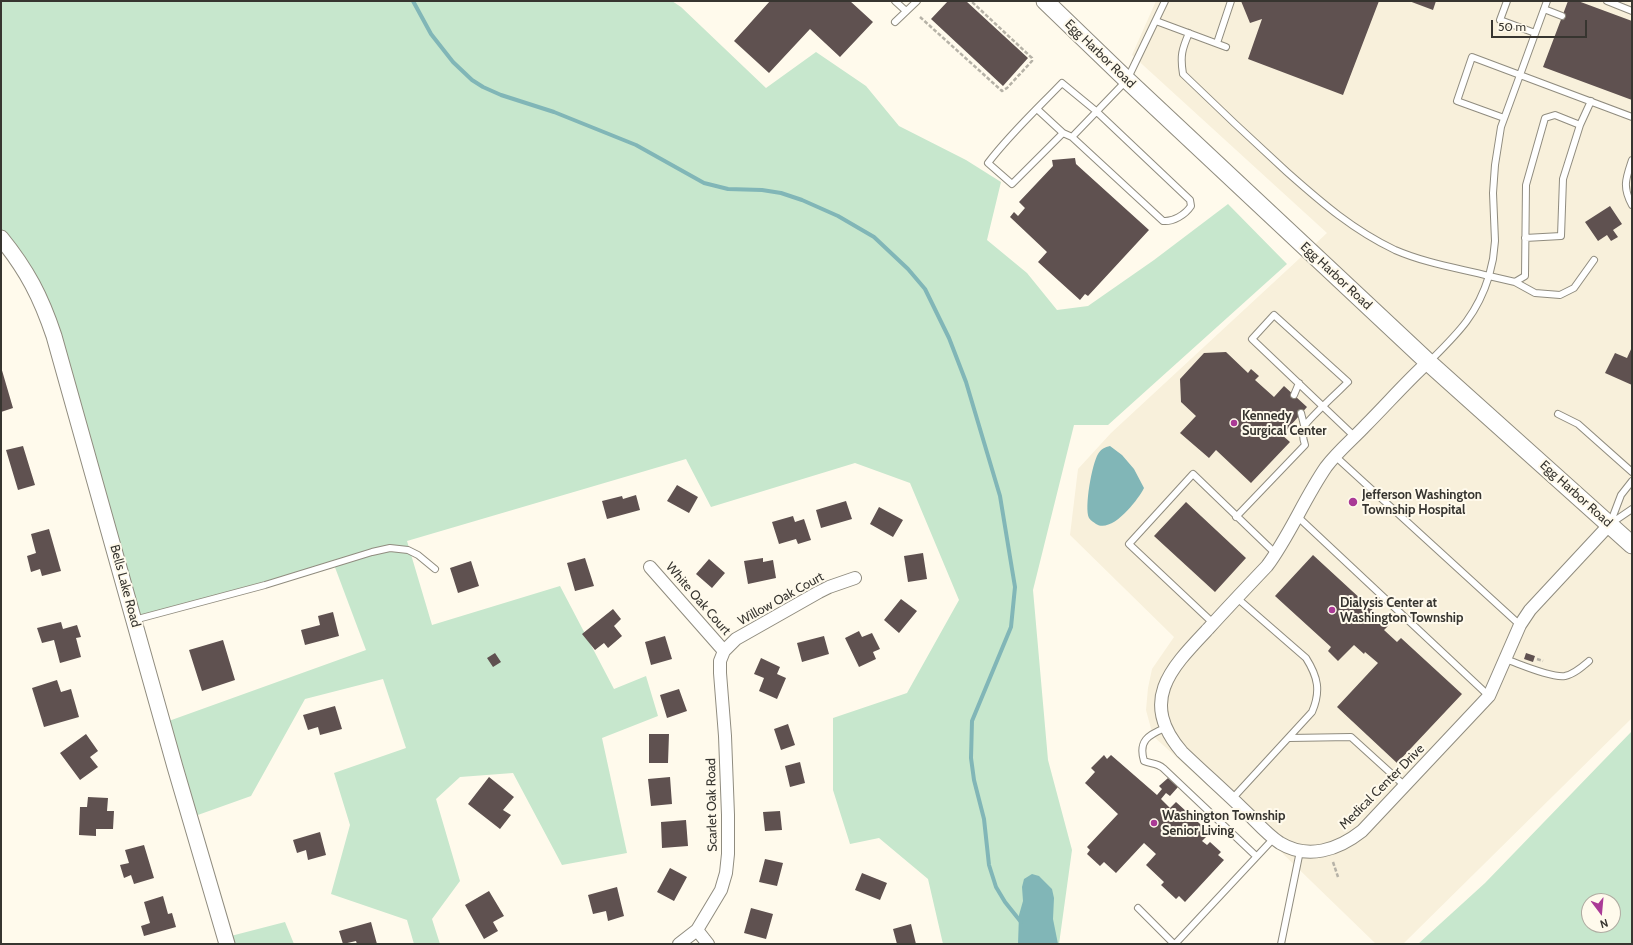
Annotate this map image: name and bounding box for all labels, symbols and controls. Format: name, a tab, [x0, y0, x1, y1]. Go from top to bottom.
scale bar	[1493, 12, 1589, 38]
street label: Egg Harbor Road	[1062, 16, 1138, 92]
text: 50 m	[1498, 19, 1526, 34]
street label: Egg Harbor Road	[1297, 239, 1375, 313]
place label: Kennedy Surgical Center	[1242, 408, 1327, 439]
marker: Kennedy Surgical Center	[1229, 418, 1239, 428]
street label: Egg Harbor Road	[1537, 457, 1615, 531]
place label: Jefferson Washington Township Hospital	[1362, 487, 1482, 518]
marker: Jefferson Washington Township Hospital	[1347, 496, 1359, 508]
street label: Bells Lake Road	[106, 543, 144, 629]
street label: White Oak Court	[662, 559, 734, 639]
street label: Willow Oak Court	[735, 569, 827, 629]
place label: Dialysis Center at Washington Township	[1340, 595, 1463, 626]
marker: Dialysis Center at Washington Township	[1327, 605, 1337, 615]
street label: Medical Center Drive	[1336, 741, 1428, 833]
street label: Scarlet Oak Road	[703, 758, 721, 852]
place label: Washington Township Senior Living	[1162, 808, 1285, 839]
marker: Washington Township Senior Living	[1149, 818, 1159, 828]
north arrow	[1581, 893, 1621, 933]
text: N	[1598, 916, 1610, 931]

